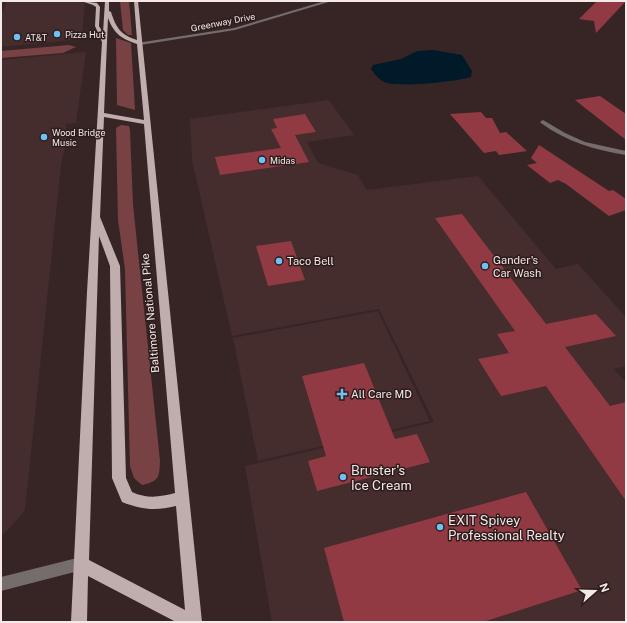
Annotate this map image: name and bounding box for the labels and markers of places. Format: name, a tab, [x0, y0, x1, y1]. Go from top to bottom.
marker: Pizza Hut	[52, 29, 62, 39]
place label: Pizza Hut	[65, 29, 105, 40]
marker: AT&T	[12, 32, 22, 42]
place label: AT&T	[25, 32, 48, 43]
place label: Wood Bridge Music	[52, 127, 106, 148]
marker: Wood Bridge Music	[39, 132, 49, 142]
marker: Midas	[257, 155, 267, 165]
place label: Midas	[270, 155, 295, 166]
place label: Gander's Car Wash	[493, 254, 541, 279]
place label: Taco Bell	[287, 255, 334, 267]
marker: Taco Bell	[274, 256, 284, 266]
marker: Gander's Car Wash	[480, 261, 490, 271]
marker: All Care MD	[336, 388, 348, 400]
place label: All Care MD	[351, 388, 412, 400]
place label: Bruster's Ice Cream	[351, 463, 412, 493]
marker: Bruster's Ice Cream	[338, 472, 348, 482]
place label: EXIT Spivey Professional Realty	[448, 513, 565, 543]
marker: EXIT Spivey Professional Realty	[435, 522, 445, 532]

